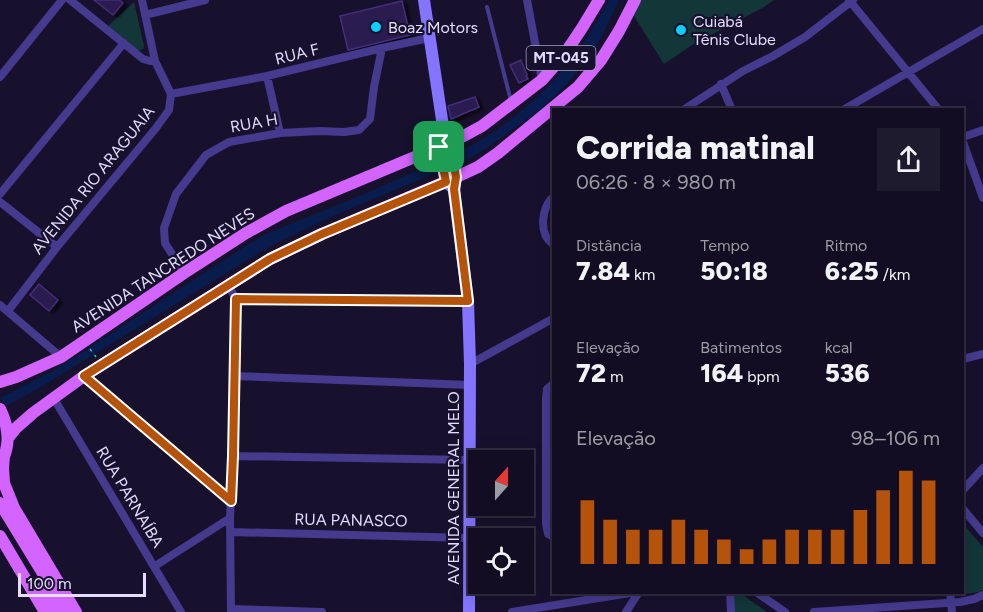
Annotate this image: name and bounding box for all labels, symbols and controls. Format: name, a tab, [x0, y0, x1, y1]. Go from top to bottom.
place label: Cuiabá Tênis Clube	[693, 12, 776, 49]
place label: Boaz Motors	[388, 18, 478, 37]
marker: Boaz Motors	[369, 20, 383, 34]
marker: Cuiabá Tênis Clube	[674, 23, 688, 37]
street label: RUA F	[273, 39, 321, 69]
road number: MT-045	[526, 46, 596, 70]
street label: AVENIDA RIO ARAGUAIA	[27, 102, 159, 258]
street label: RUA H	[229, 109, 279, 137]
pin	[413, 121, 464, 172]
text: Corrida matinal	[576, 128, 815, 167]
button: share	[877, 128, 940, 191]
icon: arrive	[422, 130, 455, 163]
text: 06:26 · 8 × 980 m	[576, 170, 736, 194]
street label: AVENIDA TANCREDO NEVES	[68, 203, 258, 336]
text: Distância	[576, 236, 642, 255]
text: Tempo	[700, 236, 749, 255]
text: Ritmo	[825, 236, 867, 255]
text: 7.84	[576, 255, 630, 287]
text: 50:18	[700, 255, 768, 287]
text: 6:25	[825, 255, 879, 287]
text: km	[630, 265, 655, 284]
text: /km	[879, 265, 910, 284]
text: Elevação	[576, 338, 640, 357]
text: Batimentos	[700, 338, 782, 357]
text: kcal	[825, 338, 853, 357]
text: 72	[576, 357, 606, 389]
text: 164	[700, 357, 743, 389]
text: 536	[825, 357, 870, 389]
text: m	[606, 367, 624, 386]
text: bpm	[743, 367, 780, 386]
street label: AVENIDA GENERAL MELO	[444, 391, 463, 585]
text: Elevação	[576, 426, 656, 450]
text: 98–106 m	[851, 426, 940, 450]
street label: RUA PARNAÍBA	[92, 443, 168, 551]
north arrow	[468, 450, 534, 516]
map controls	[468, 450, 534, 594]
street label: RUA PANASCO	[294, 510, 408, 530]
button: locate	[468, 528, 534, 594]
scale bar	[18, 570, 146, 598]
text: 100 m	[27, 574, 72, 593]

